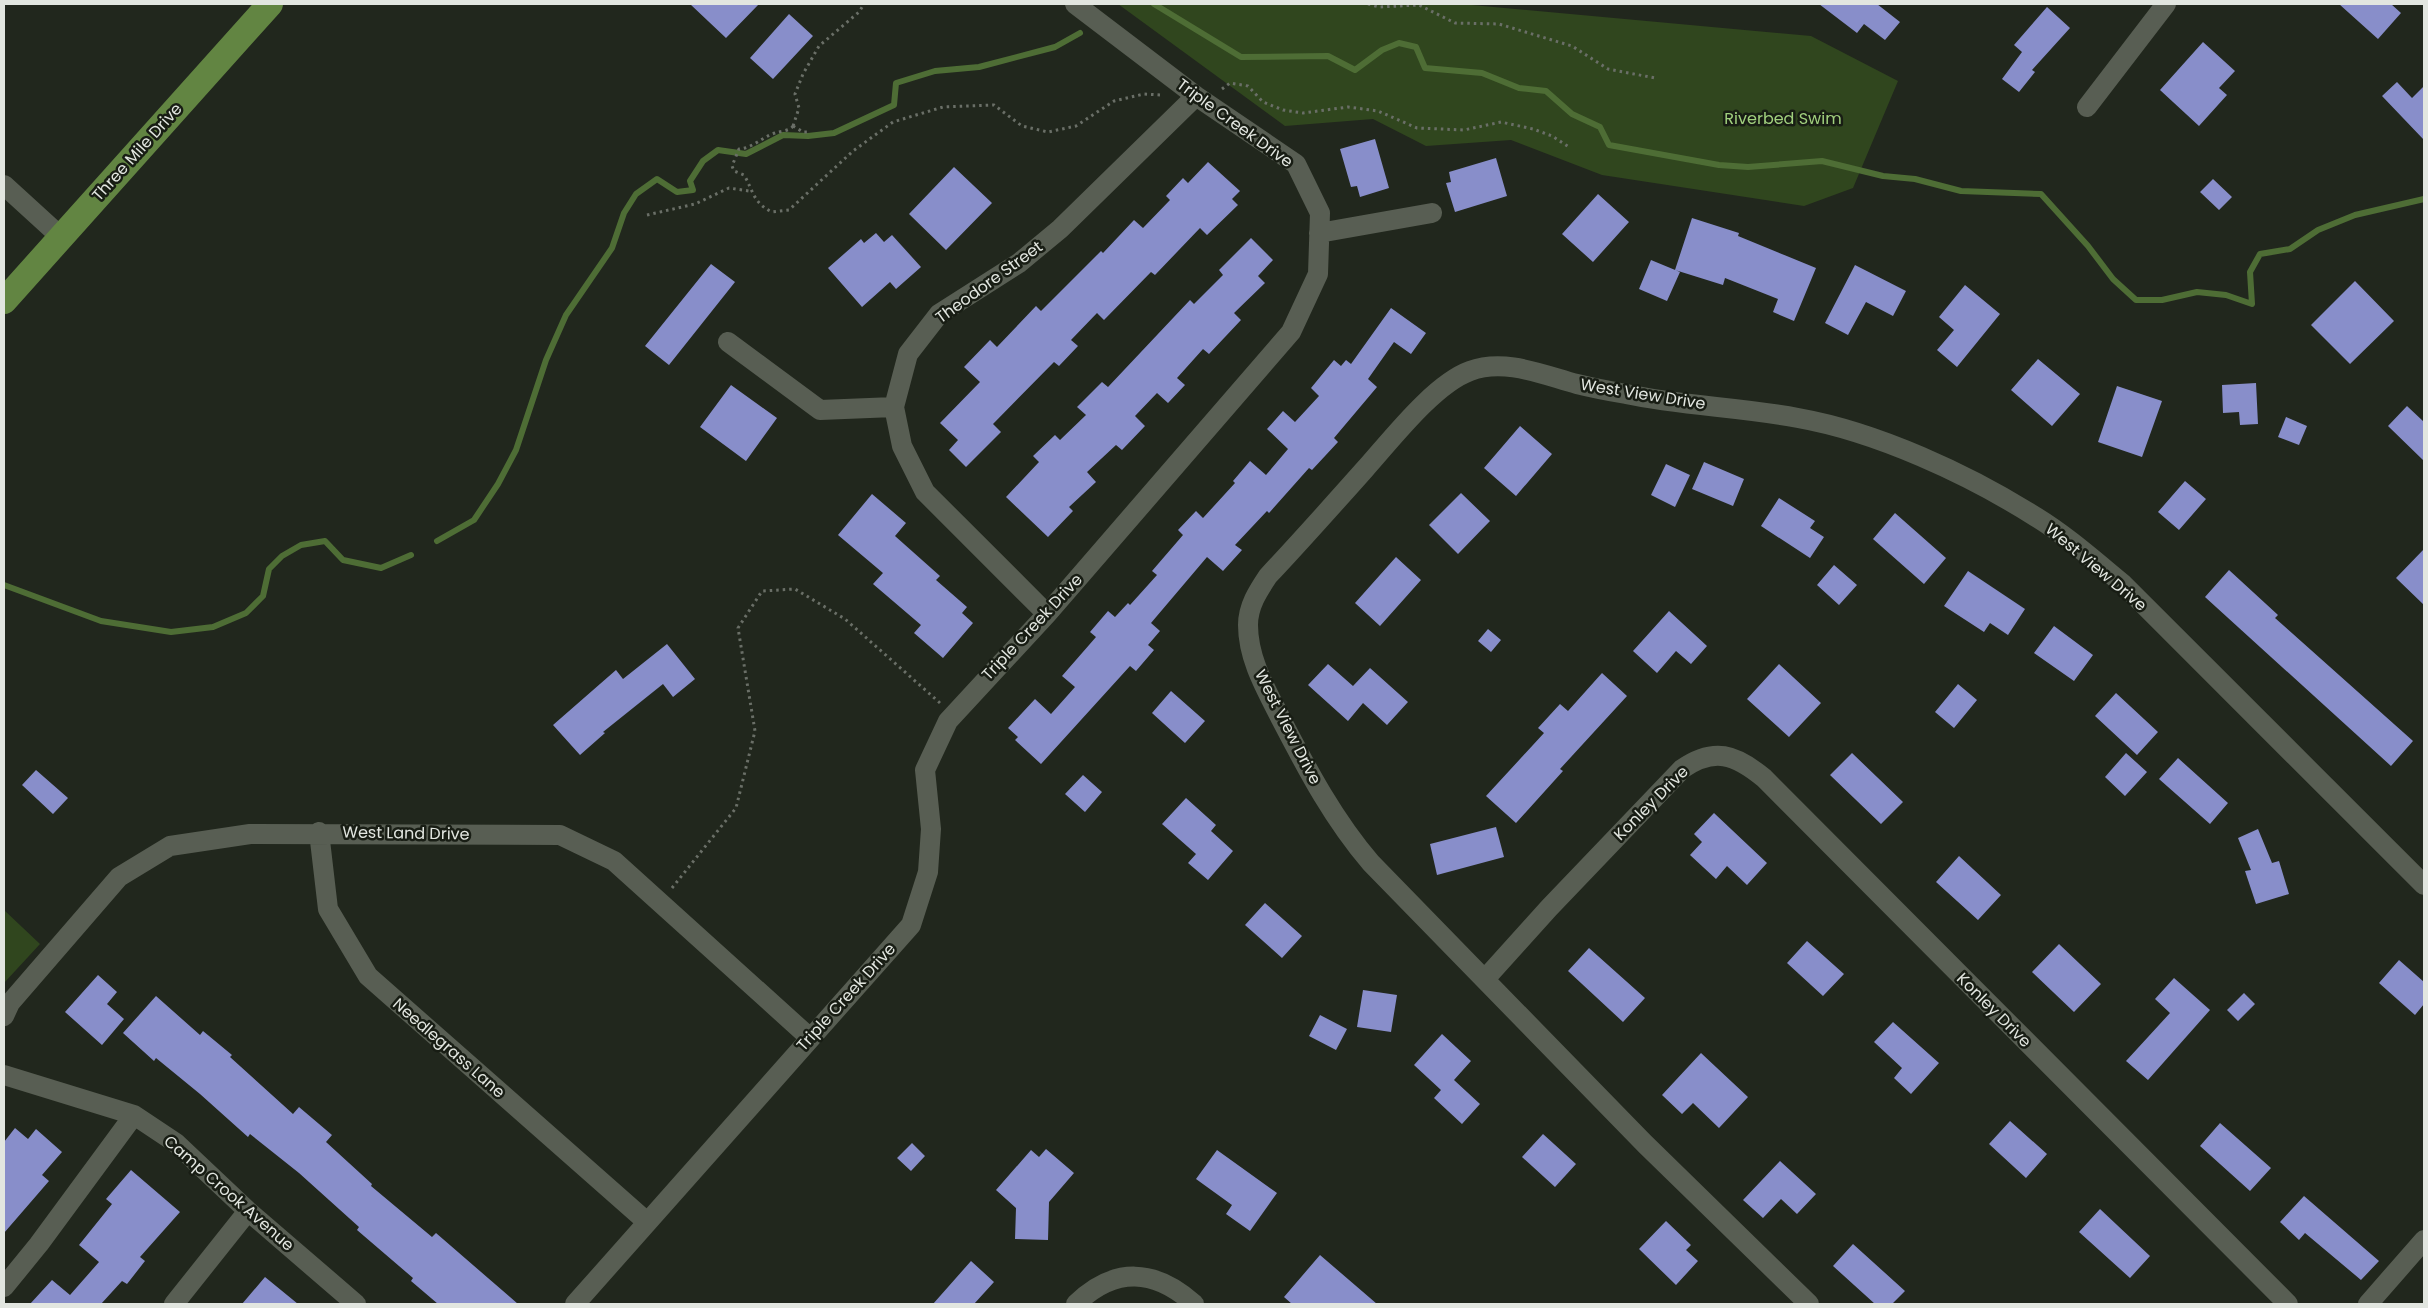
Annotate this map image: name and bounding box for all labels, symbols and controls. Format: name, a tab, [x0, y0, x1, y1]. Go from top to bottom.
street label: Triple Creek Drive	[1172, 73, 1298, 173]
street label: Three Mile Drive	[87, 98, 187, 206]
park label: Riverbed Swim	[1724, 107, 1842, 130]
street label: Theodore Street	[931, 235, 1047, 329]
street label: West View Drive	[1579, 373, 1707, 415]
street label: West View Drive	[2040, 518, 2152, 616]
street label: Triple Creek Drive	[976, 569, 1088, 685]
street label: West View Drive	[1249, 666, 1327, 788]
street label: Konley Drive	[1608, 760, 1694, 846]
street label: West Land Drive	[342, 820, 470, 846]
street label: Triple Creek Drive	[791, 938, 901, 1056]
street label: Konley Drive	[1951, 967, 2037, 1053]
street label: Needlegrass Lane	[388, 993, 510, 1103]
street label: Camp Crook Avenue	[159, 1130, 299, 1256]

